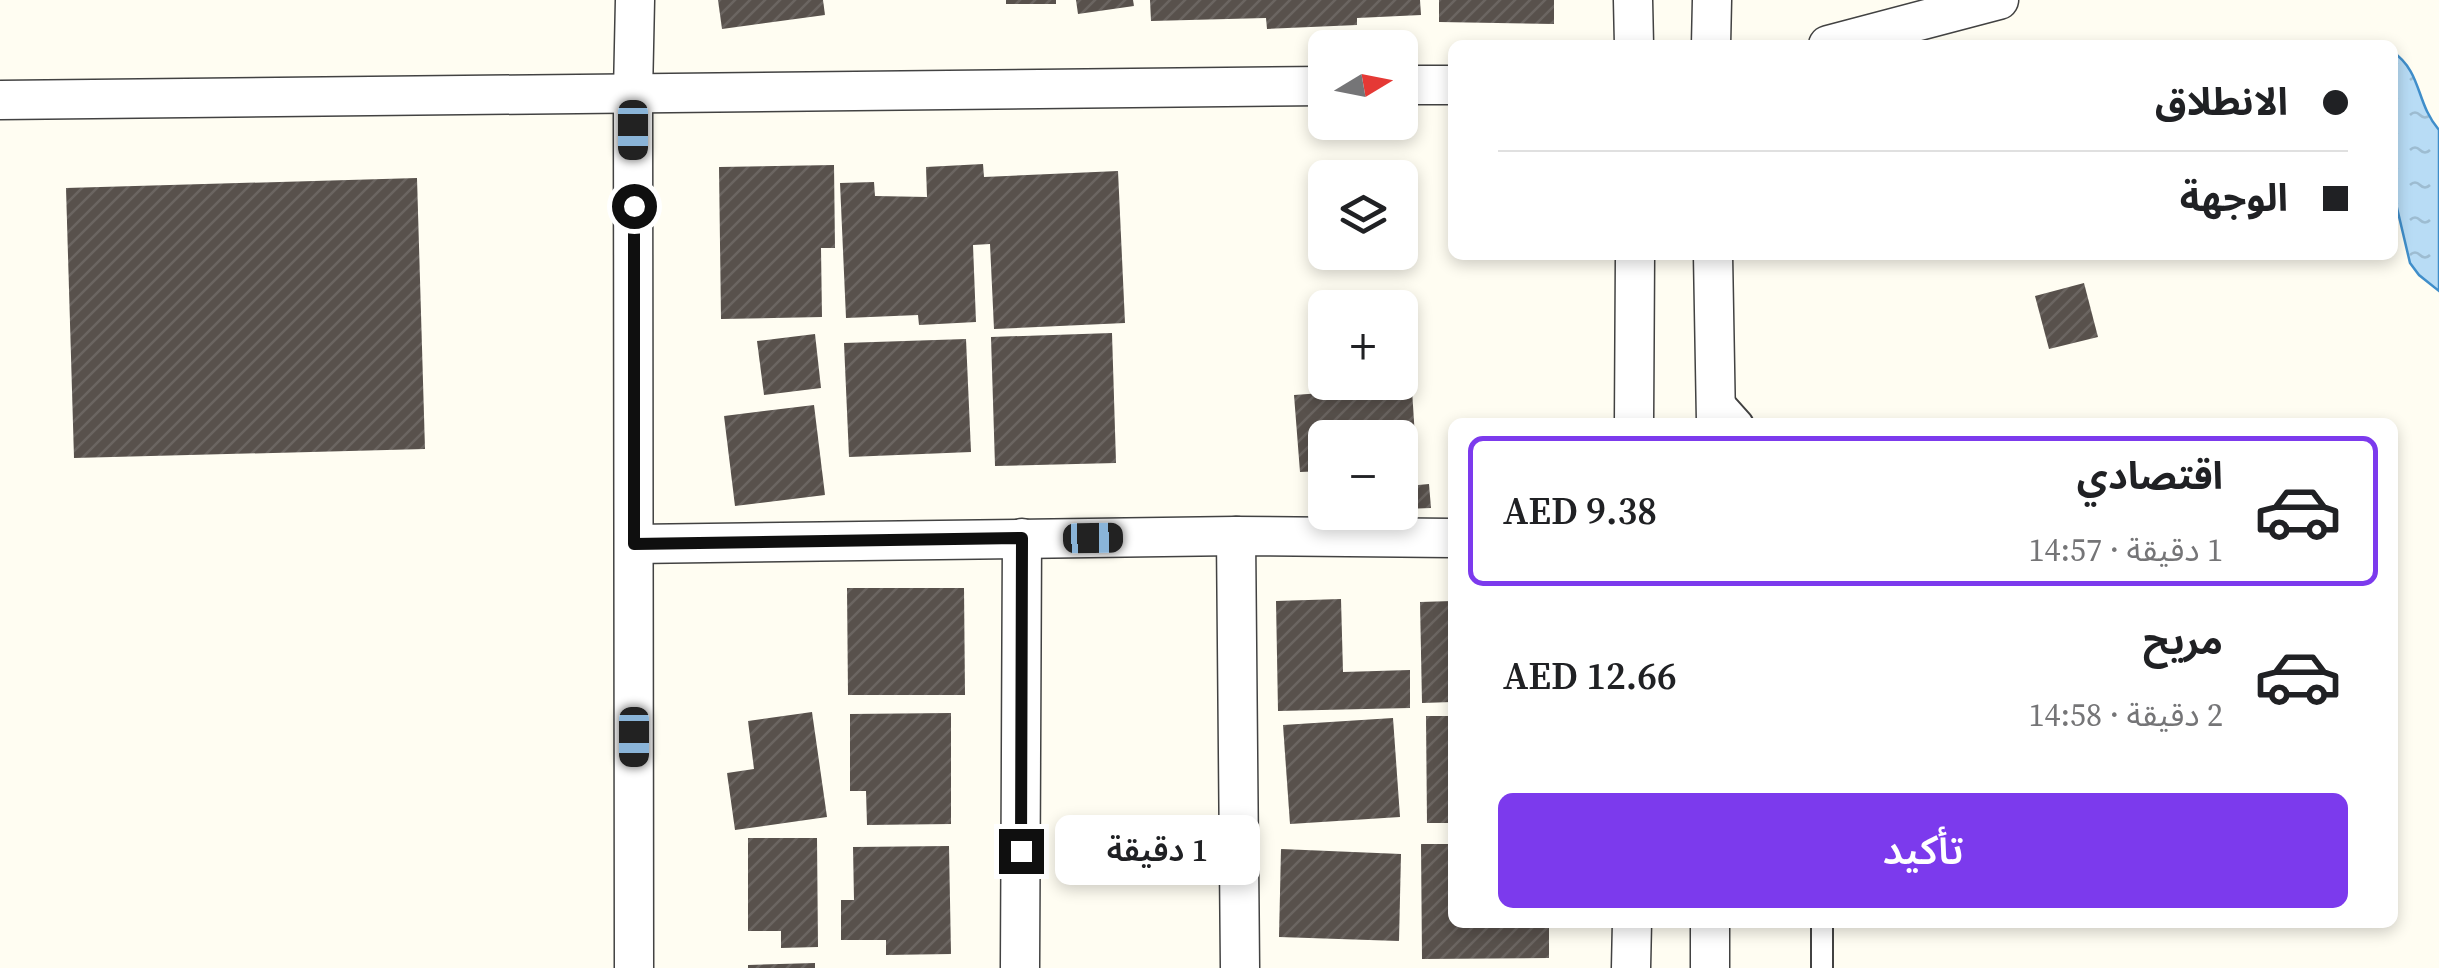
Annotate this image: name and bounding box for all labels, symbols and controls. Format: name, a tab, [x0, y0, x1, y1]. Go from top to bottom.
north arrow	[1308, 30, 1418, 140]
map controls	[1308, 30, 1418, 530]
text: الانطلاق	[2155, 76, 2288, 128]
car	[618, 100, 648, 160]
button: layers	[1308, 160, 1418, 270]
text: الوجهة	[2180, 172, 2288, 224]
route start	[612, 184, 657, 229]
button: +	[1308, 290, 1418, 400]
button: −	[1308, 420, 1418, 530]
text: اقتصادي	[2077, 450, 2223, 502]
icon: car	[2253, 466, 2343, 556]
text: AED 9.38	[1503, 485, 1657, 537]
car	[1063, 522, 1123, 554]
text: 1 دقيقة · 14:57	[2029, 528, 2223, 572]
text: مريح	[2143, 615, 2223, 667]
icon: car	[2253, 631, 2343, 721]
text: AED 12.66	[1503, 650, 1677, 702]
text: 2 دقيقة · 14:58	[2029, 693, 2223, 737]
car	[619, 707, 649, 767]
button: تأكيد	[1498, 793, 2348, 908]
callout: 1 دقيقة	[1056, 816, 1261, 886]
text: 1 دقيقة	[1107, 828, 1208, 872]
route end	[999, 829, 1044, 874]

